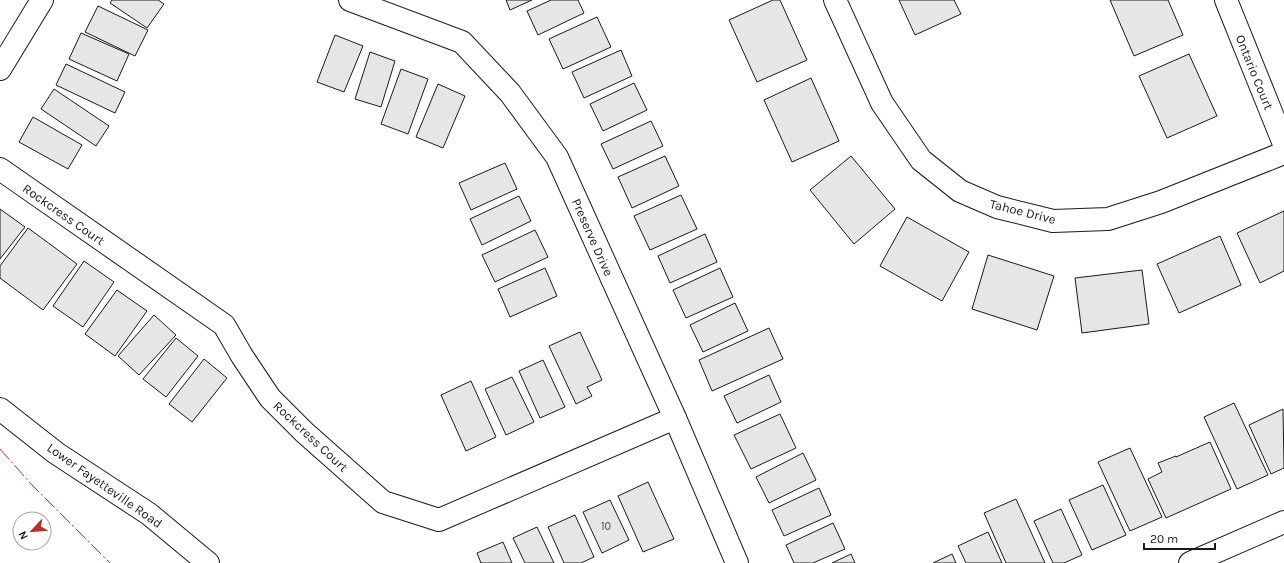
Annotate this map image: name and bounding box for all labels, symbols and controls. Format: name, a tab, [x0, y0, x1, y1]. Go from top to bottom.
street label: Ontario Court	[1233, 32, 1276, 112]
street label: Rockcress Court	[20, 181, 108, 248]
street label: Preserve Drive	[569, 196, 616, 279]
street label: Tahoe Drive	[988, 196, 1058, 227]
street label: Rockcress Court	[270, 398, 351, 475]
street label: Lower Fayetteville Road	[44, 440, 165, 531]
north arrow	[12, 511, 52, 551]
house number: 10	[601, 520, 611, 533]
scale bar	[1144, 525, 1215, 551]
text: N	[16, 529, 31, 542]
text: 20 m	[1150, 532, 1178, 546]

